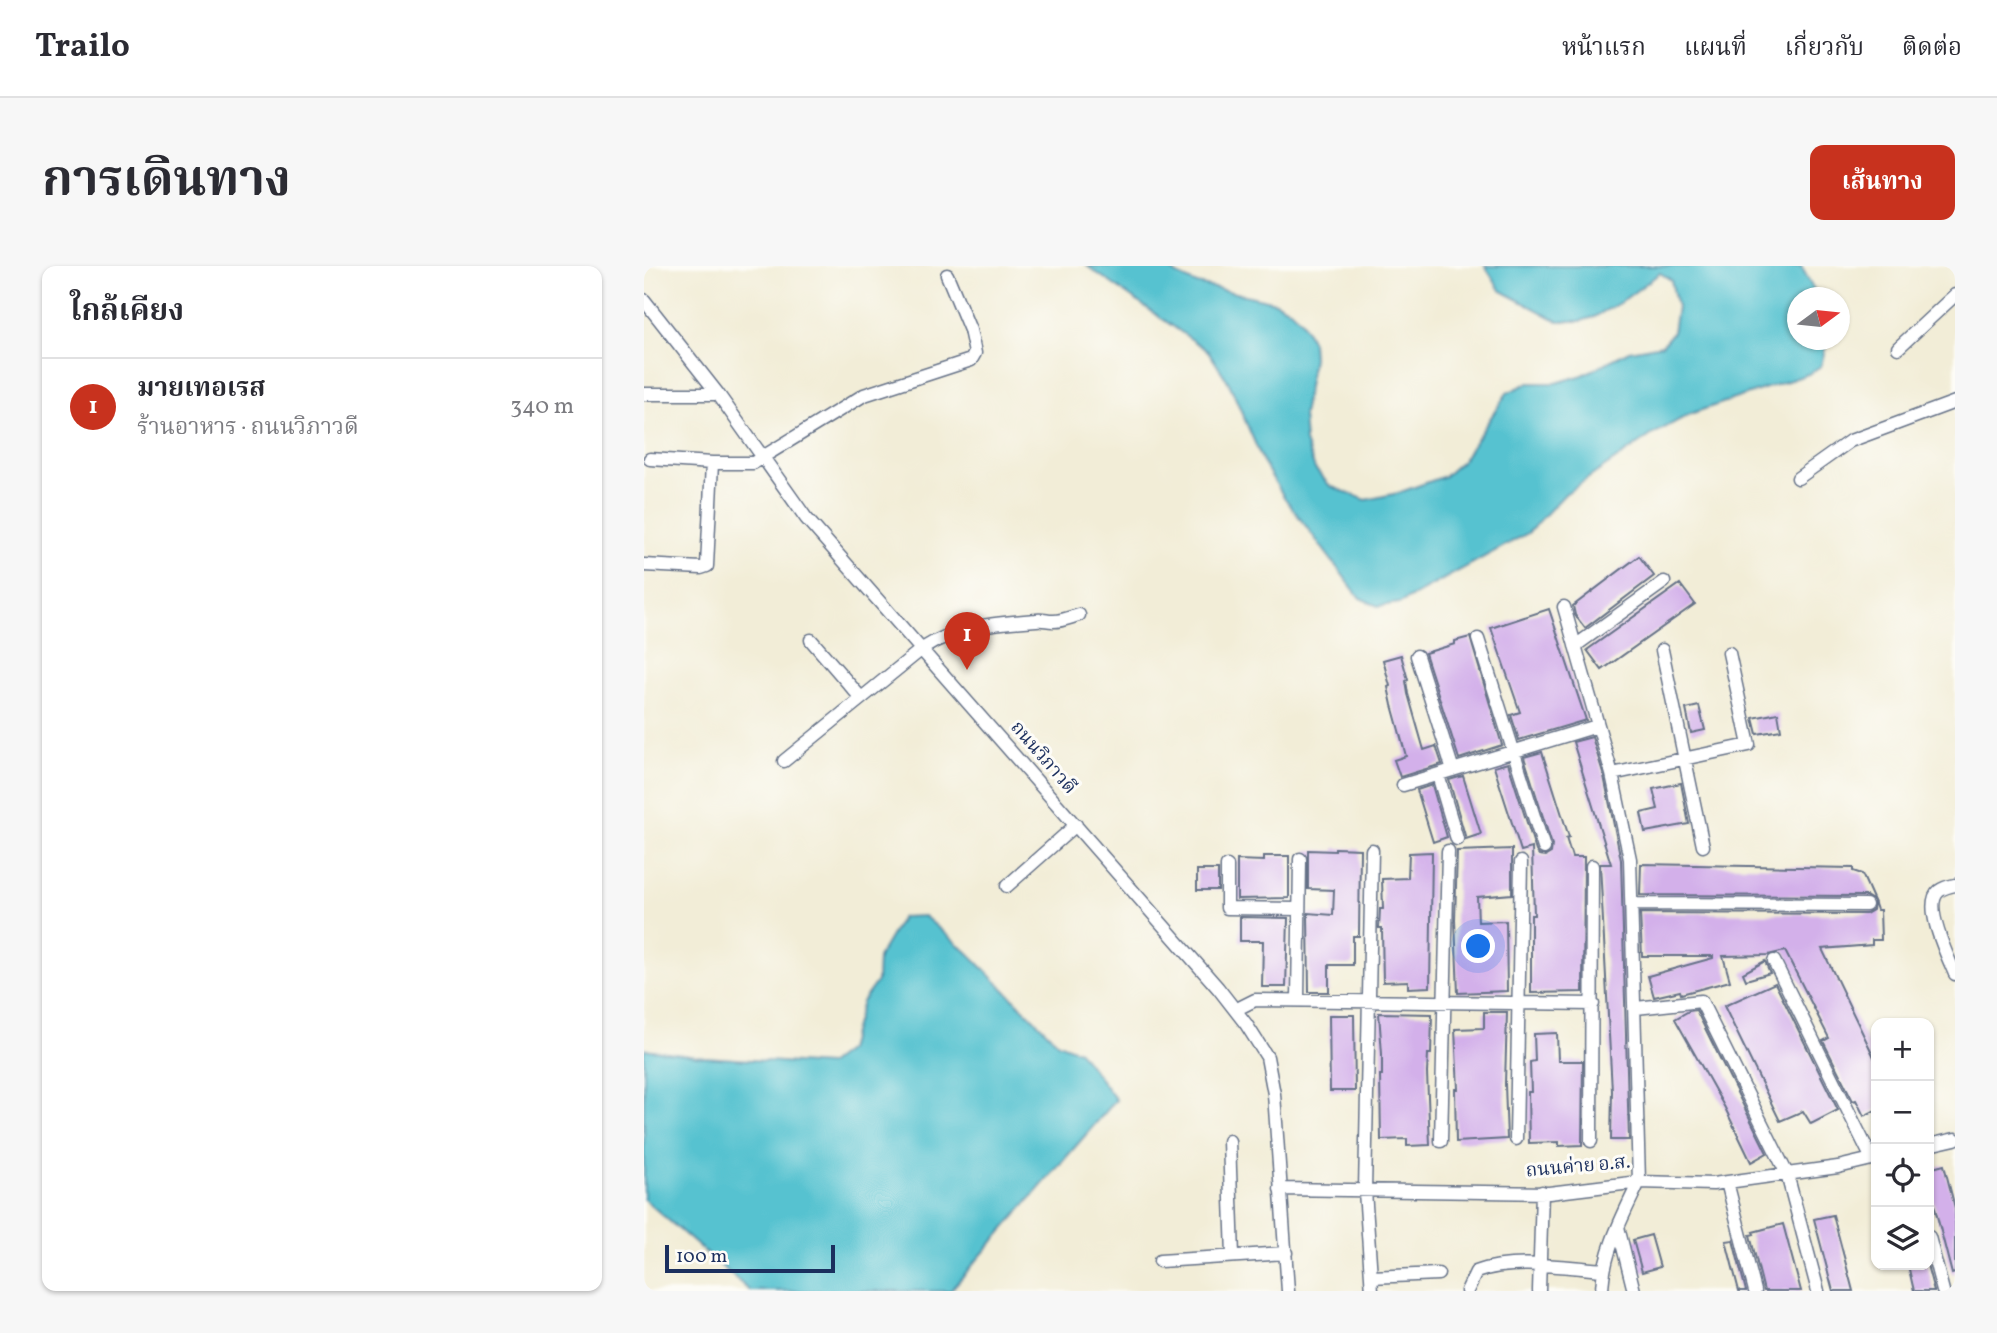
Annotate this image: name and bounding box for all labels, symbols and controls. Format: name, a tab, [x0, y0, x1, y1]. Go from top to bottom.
text: Trailo	[35, 25, 130, 71]
text: หน้าแรก	[1562, 32, 1646, 66]
text: แผนที่	[1684, 32, 1747, 66]
text: เกี่ยวกับ	[1785, 32, 1864, 66]
text: ติดต่อ	[1902, 32, 1962, 66]
button: เส้นทาง	[1810, 145, 1955, 220]
text: การเดินทาง	[42, 148, 291, 217]
north arrow	[1787, 287, 1850, 350]
text: ใกล้เคียง	[70, 291, 184, 333]
text: มายเทอเรส	[137, 371, 266, 407]
text: 1	[88, 391, 98, 423]
text: 340 m	[510, 391, 574, 423]
text: ร้านอาหาร · ถนนวิภาวดี	[137, 412, 359, 444]
pin: 1	[944, 612, 990, 670]
street label: ถนนวิภาวดี	[1004, 716, 1082, 800]
your location	[1461, 929, 1495, 963]
map controls	[1871, 1018, 1934, 1270]
button: +	[1871, 1018, 1934, 1081]
button: −	[1871, 1081, 1934, 1144]
button: locate	[1871, 1144, 1934, 1207]
street label: ถนนค่าย อ.ส.	[1525, 1149, 1631, 1185]
button: layers	[1871, 1207, 1934, 1270]
scale bar	[665, 1242, 835, 1274]
text: 100 m	[676, 1244, 727, 1270]

